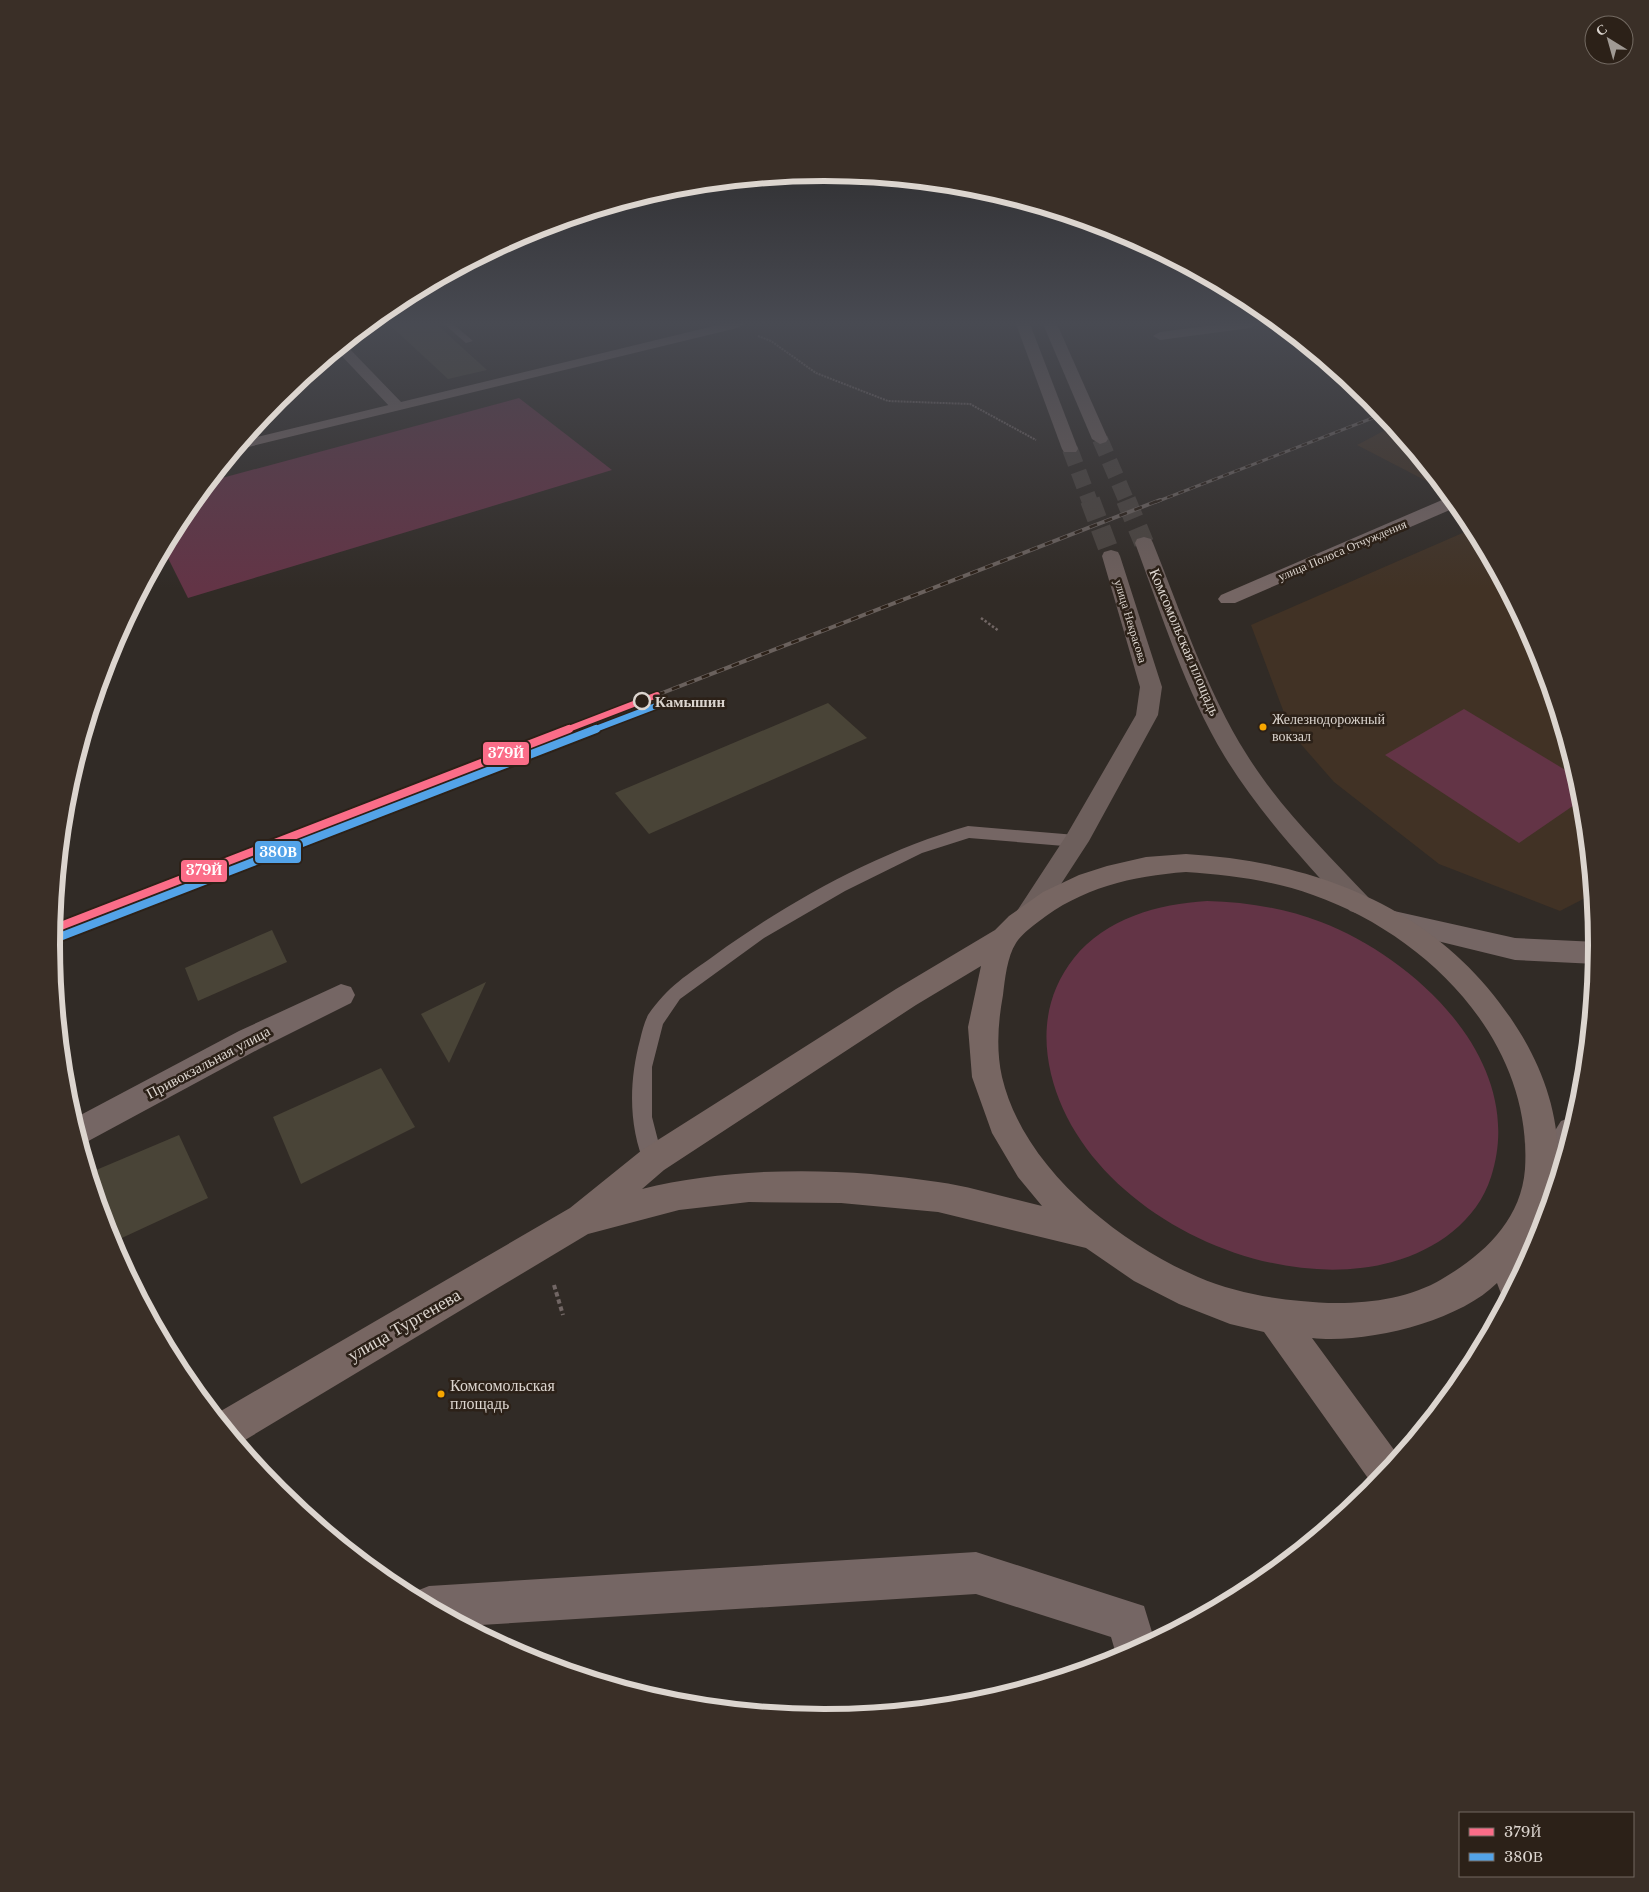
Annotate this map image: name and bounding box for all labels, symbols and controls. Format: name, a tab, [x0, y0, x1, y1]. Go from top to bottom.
north arrow	[1584, 15, 1634, 65]
text: С	[1592, 19, 1611, 40]
street label: улица Полоса Отчуждения	[1276, 516, 1409, 584]
street label: Комсомольская площадь	[1145, 565, 1225, 719]
street label: улица Некрасова	[1111, 577, 1151, 665]
marker: Камышин	[633, 692, 651, 710]
place label: Камышин	[655, 692, 725, 711]
place label: Железнодорожный вокзал	[1272, 710, 1385, 745]
marker: Железнодорожный вокзал	[1258, 722, 1268, 732]
line badge: 379Й	[482, 741, 530, 766]
text: 379Й	[488, 744, 524, 762]
line badge: 380В	[254, 840, 302, 864]
text: 380В	[259, 843, 297, 861]
line badge: 379Й	[180, 859, 228, 883]
text: 379Й	[186, 861, 222, 879]
street label: Привокзальная улица	[143, 1021, 274, 1103]
street label: улица Тургенева	[344, 1284, 464, 1366]
place label: Комсомольская площадь	[450, 1375, 555, 1413]
marker: Комсомольская площадь	[436, 1389, 446, 1399]
legend	[1459, 1812, 1634, 1877]
text: 379Й	[1504, 1822, 1541, 1841]
text: 380В	[1504, 1847, 1543, 1866]

